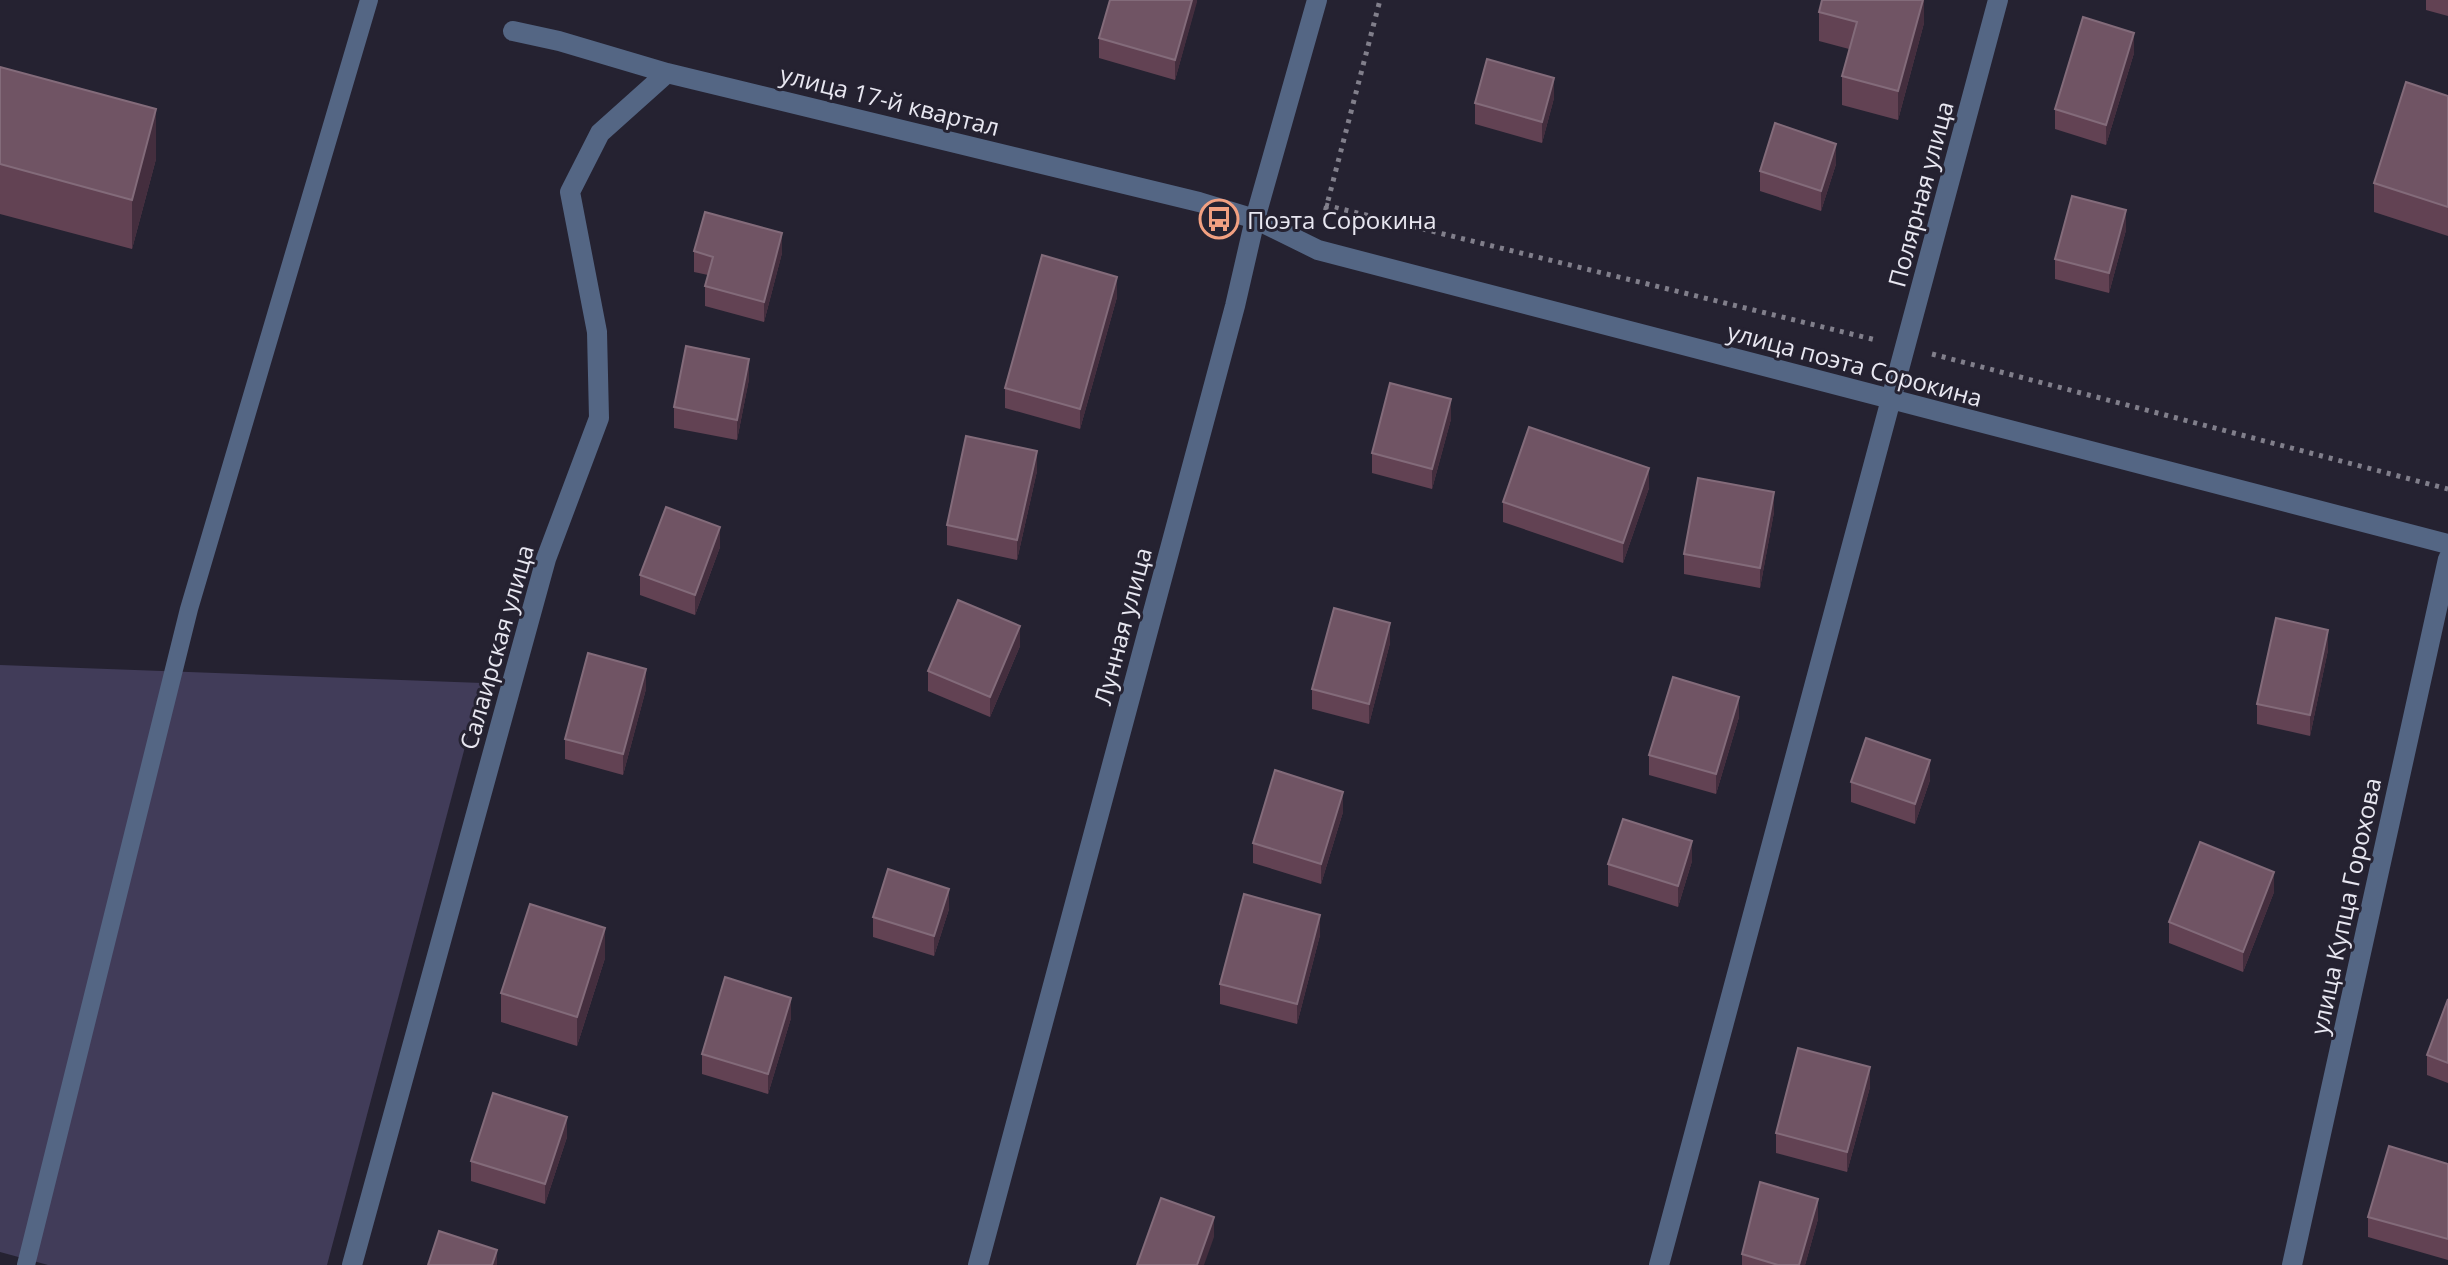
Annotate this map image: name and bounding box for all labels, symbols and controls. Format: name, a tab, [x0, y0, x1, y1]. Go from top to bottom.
street label: улица 17-й квартал	[777, 57, 1003, 143]
street label: Полярная улица	[1879, 97, 1961, 291]
bus stop icon: Поэта Сорокина	[1198, 198, 1240, 240]
place label: Поэта Сорокина	[1247, 203, 1436, 236]
street label: улица поэта Сорокина	[1724, 314, 1986, 414]
street label: Салаирская улица	[451, 541, 541, 753]
street label: Лунная улица	[1085, 544, 1159, 708]
street label: улица Купца Горохова	[2302, 774, 2388, 1038]

